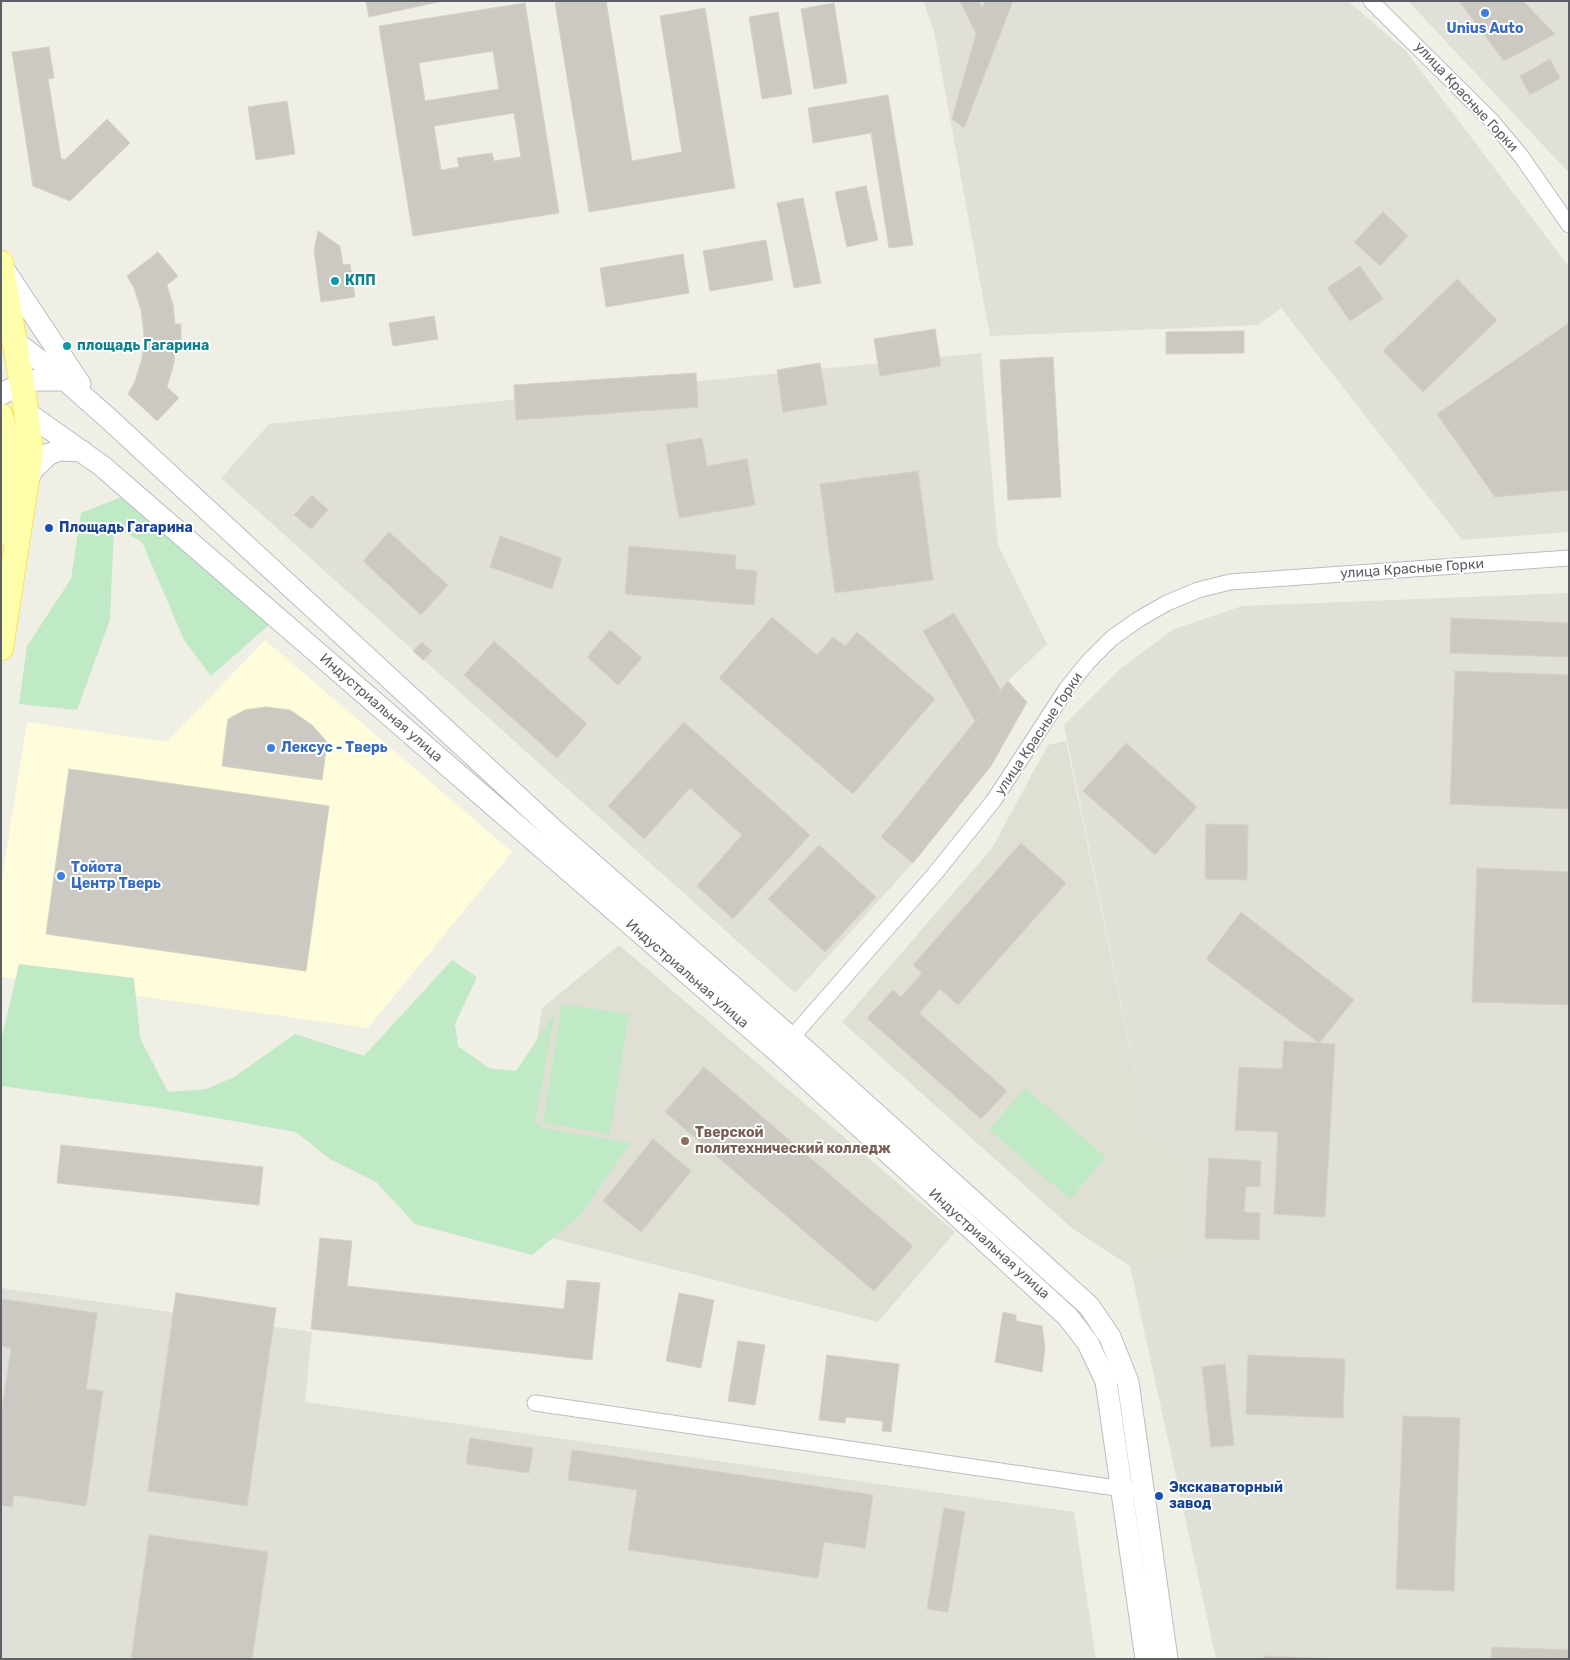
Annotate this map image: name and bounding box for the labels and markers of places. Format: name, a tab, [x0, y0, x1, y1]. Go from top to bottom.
marker: Unius Auto	[1479, 7, 1491, 19]
place label: Unius Auto	[1447, 21, 1523, 37]
place label: КПП	[345, 273, 376, 289]
marker: КПП	[329, 275, 341, 287]
place label: площадь Гагарина	[77, 338, 209, 354]
marker: площадь Гагарина	[61, 340, 73, 352]
place label: Площадь Гагарина	[59, 520, 193, 536]
marker: Площадь Гагарина	[43, 522, 55, 534]
place label: Лексус - Тверь	[281, 740, 388, 756]
marker: Лексус - Тверь	[265, 742, 277, 754]
place label: Тойота Центр Тверь	[71, 860, 161, 892]
marker: Тойота Центр Тверь	[55, 870, 67, 882]
place label: Тверской политехнический колледж	[695, 1125, 891, 1158]
marker: Тверской политехнический колледж	[679, 1135, 691, 1147]
place label: Экскаваторный завод	[1169, 1480, 1283, 1512]
marker: Экскаваторный завод	[1153, 1490, 1165, 1502]

